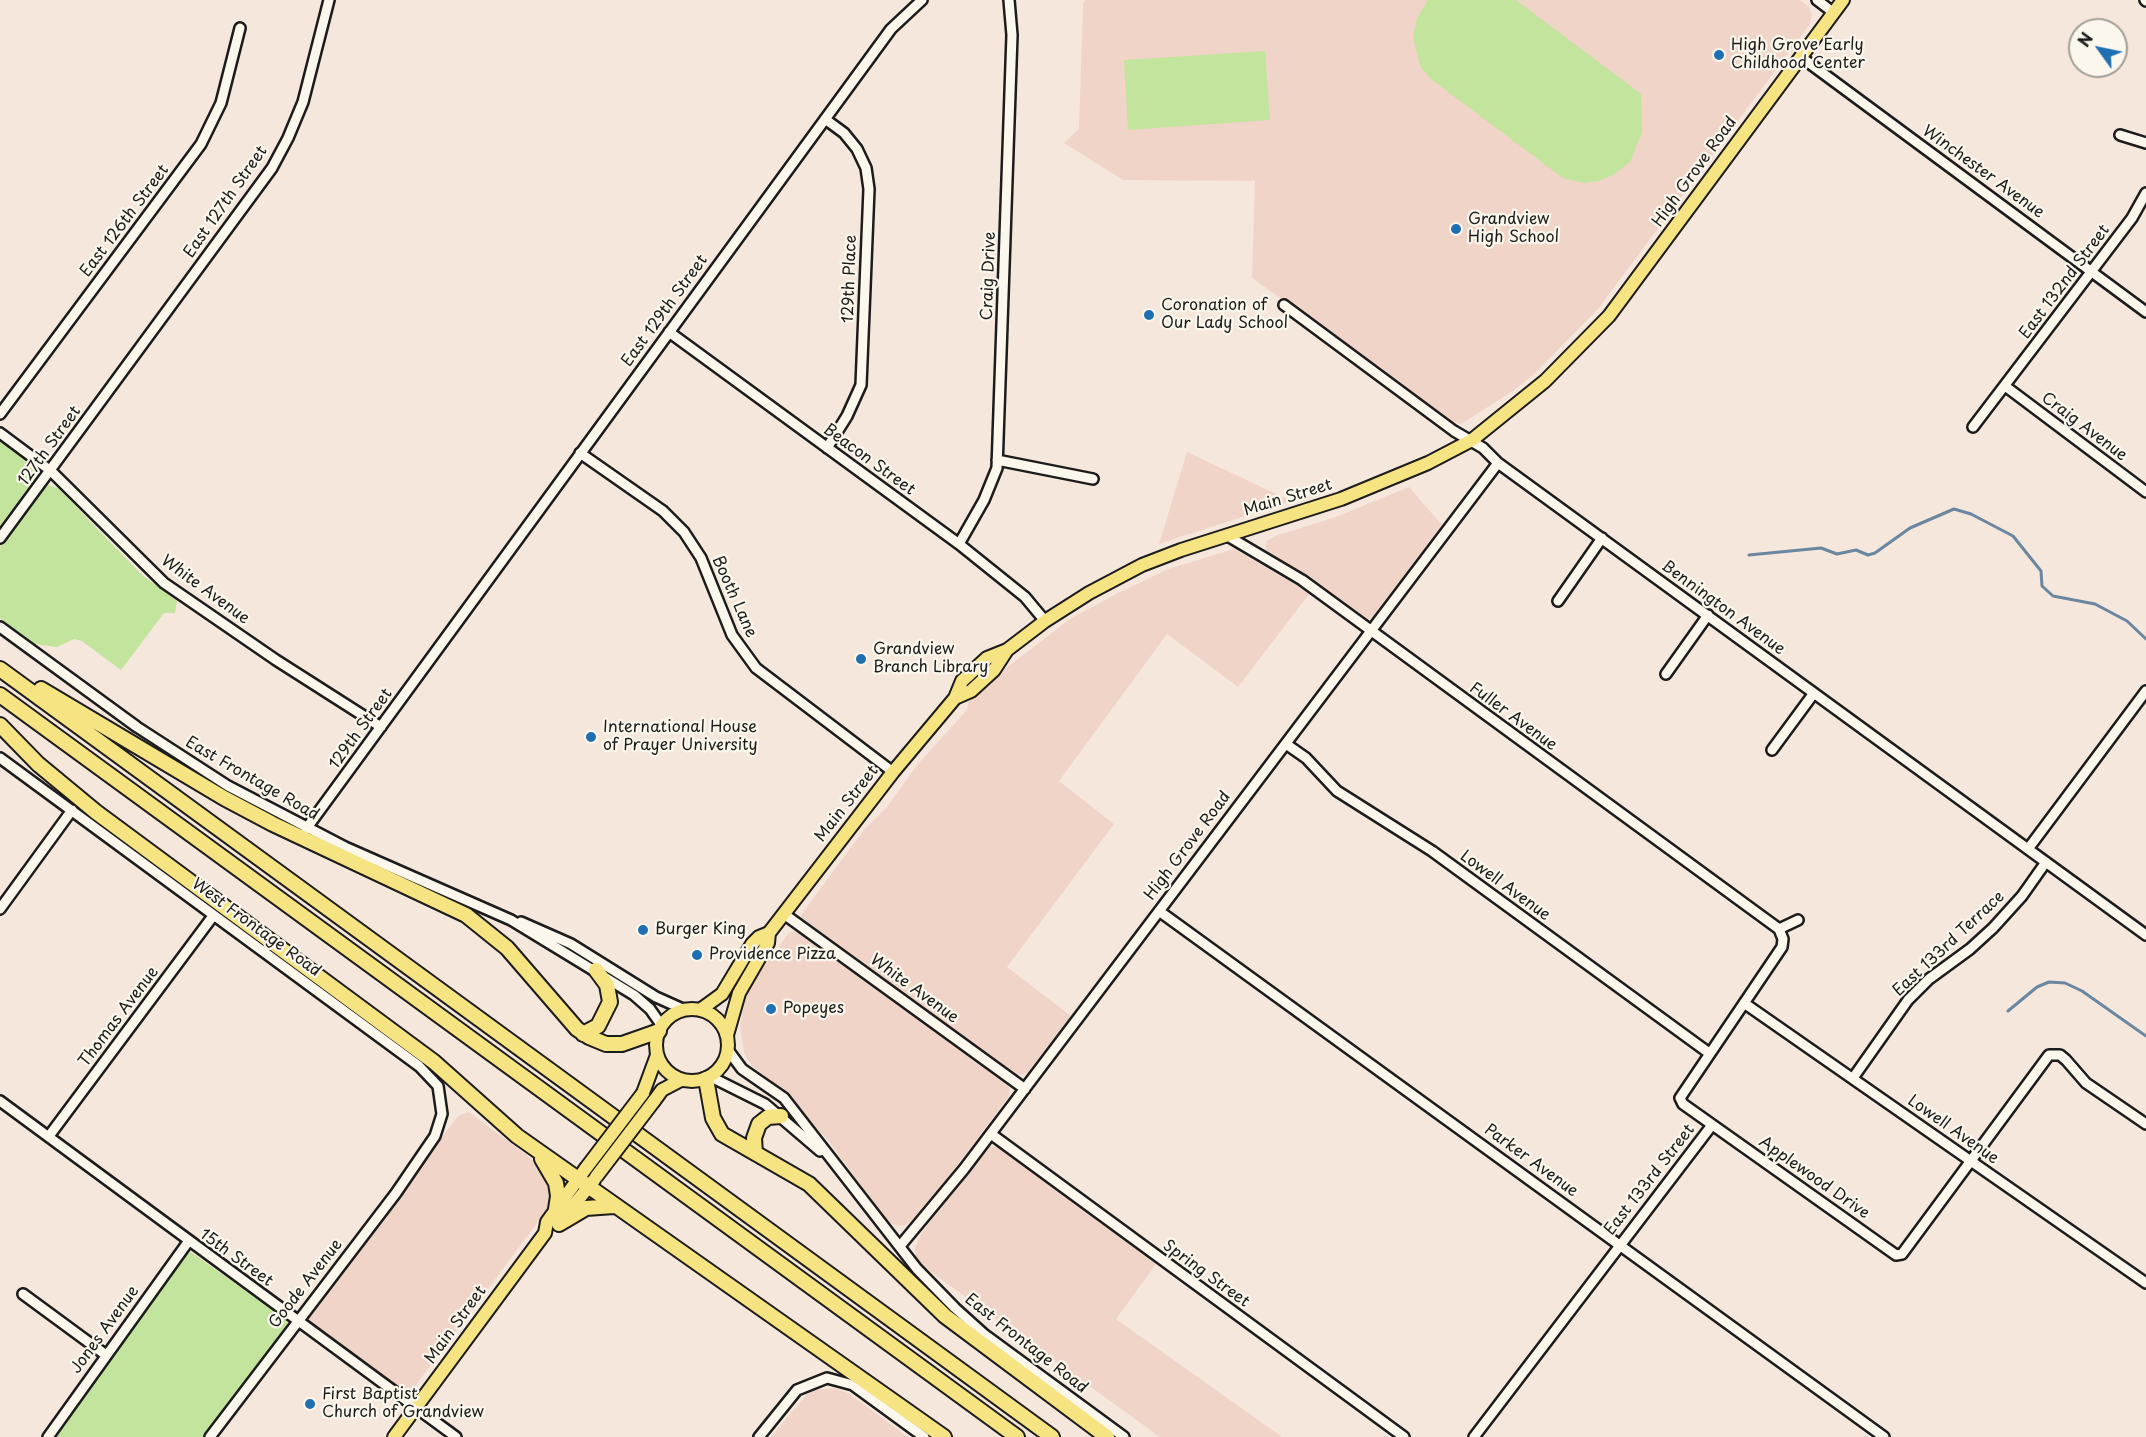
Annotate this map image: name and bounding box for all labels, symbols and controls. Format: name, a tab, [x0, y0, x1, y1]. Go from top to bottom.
north arrow	[2068, 18, 2128, 78]
text: N	[2071, 27, 2098, 51]
place label: High Grove Early Childhood Center	[1731, 36, 1865, 74]
marker: High Grove Early Childhood Center	[1712, 48, 1726, 62]
street label: High Grove Road	[1649, 113, 1741, 231]
street label: Winchester Avenue	[1918, 121, 2048, 223]
street label: East 127th Street	[180, 142, 272, 262]
street label: East 126th Street	[77, 161, 173, 281]
place label: Grandview High School	[1468, 210, 1559, 248]
street label: East 132nd Street	[2016, 221, 2114, 343]
marker: Grandview High School	[1449, 222, 1463, 236]
street label: Craig Drive	[978, 231, 1000, 321]
street label: 129th Place	[839, 235, 861, 323]
street label: East 129th Street	[618, 251, 712, 371]
place label: Coronation of Our Lady School	[1161, 296, 1288, 334]
marker: Coronation of Our Lady School	[1142, 308, 1156, 322]
street label: Craig Avenue	[2037, 388, 2131, 466]
street label: 127th Street	[15, 402, 85, 490]
street label: Beacon Street	[819, 420, 919, 500]
street label: Main Street	[1241, 475, 1335, 521]
street label: White Avenue	[157, 552, 253, 628]
street label: Booth Lane	[707, 553, 761, 641]
street label: Bennington Avenue	[1658, 557, 1788, 659]
place label: Grandview Branch Library	[873, 640, 988, 678]
marker: Grandview Branch Library	[854, 652, 868, 666]
street label: Fuller Avenue	[1465, 679, 1561, 755]
street label: 129th Street	[325, 685, 397, 773]
place label: International House of Prayer University	[603, 718, 758, 756]
marker: International House of Prayer University	[584, 730, 598, 744]
street label: East Frontage Road	[182, 733, 322, 825]
street label: Main Street	[811, 762, 883, 846]
street label: High Grove Road	[1141, 788, 1235, 904]
street label: Lowell Avenue	[1456, 847, 1554, 925]
street label: West Frontage Road	[188, 875, 324, 981]
street label: East 133rd Terrace	[1889, 887, 2009, 1001]
place label: Burger King	[655, 920, 746, 940]
marker: Burger King	[636, 923, 650, 937]
place label: Providence Pizza	[709, 945, 836, 965]
marker: Providence Pizza	[690, 948, 704, 962]
street label: White Avenue	[866, 951, 962, 1027]
street label: Thomas Avenue	[75, 963, 163, 1071]
place label: Popeyes	[783, 999, 844, 1019]
marker: Popeyes	[764, 1002, 778, 1016]
street label: Lowell Avenue	[1904, 1091, 2002, 1169]
street label: Parker Avenue	[1480, 1121, 1582, 1201]
street label: East 133rd Street	[1601, 1121, 1699, 1239]
street label: Applewood Drive	[1755, 1133, 1873, 1223]
street label: 15th Street	[196, 1225, 276, 1291]
street label: Goode Avenue	[265, 1236, 347, 1332]
street label: Spring Street	[1159, 1236, 1253, 1312]
street label: Jones Avenue	[67, 1282, 143, 1378]
street label: Main Street	[421, 1282, 491, 1368]
street label: East Frontage Road	[961, 1290, 1091, 1398]
place label: First Baptist Church of Grandview	[322, 1385, 484, 1423]
marker: First Baptist Church of Grandview	[303, 1397, 317, 1411]

